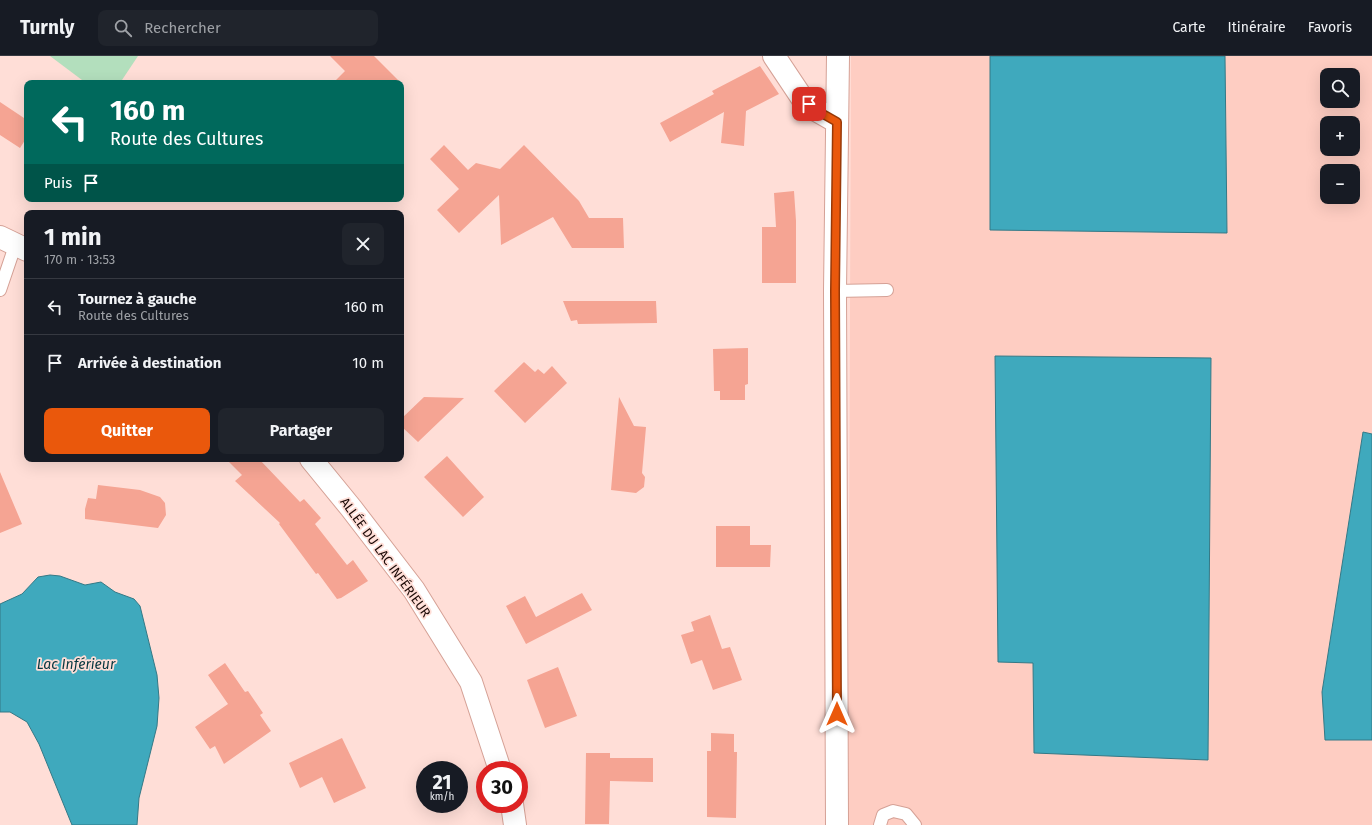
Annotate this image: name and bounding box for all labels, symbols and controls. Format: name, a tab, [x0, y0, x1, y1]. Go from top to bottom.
search box	[98, 10, 378, 46]
text: Turnly	[20, 16, 74, 39]
icon: search	[112, 17, 134, 39]
text: Rechercher	[144, 19, 221, 37]
text: Carte	[1172, 19, 1206, 36]
text: Itinéraire	[1228, 19, 1286, 36]
text: Favoris	[1308, 19, 1352, 36]
map controls	[1320, 68, 1360, 204]
button: search	[1320, 68, 1360, 108]
pin	[792, 87, 826, 121]
icon: arrive	[798, 93, 820, 115]
text: 160 m	[110, 94, 185, 127]
icon: left	[44, 96, 96, 148]
button: +	[1320, 116, 1360, 156]
text: Route des Cultures	[110, 128, 263, 150]
button: −	[1320, 164, 1360, 204]
icon: arrive	[80, 172, 102, 194]
text: Puis	[44, 174, 72, 192]
text: 1 min	[44, 223, 102, 251]
button: close	[342, 223, 384, 265]
text: 170 m · 13:53	[44, 252, 115, 267]
text: Tournez à gauche	[78, 290, 197, 308]
icon: left	[44, 296, 66, 318]
text: 160 m	[344, 298, 384, 316]
text: Route des Cultures	[78, 308, 189, 323]
icon: arrive	[44, 352, 66, 374]
text: Arrivée à destination	[78, 354, 221, 372]
text: 10 m	[352, 354, 384, 372]
button: Quitter	[44, 408, 210, 454]
button: Partager	[218, 408, 384, 454]
street label: ALLÉE DU LAC INFÉRIEUR	[337, 495, 434, 620]
water label: Lac Inférieur	[37, 656, 116, 673]
position arrow	[816, 693, 858, 735]
speed limit sign: 30	[476, 761, 528, 813]
text: 21	[432, 770, 452, 794]
text: km/h	[430, 791, 454, 803]

